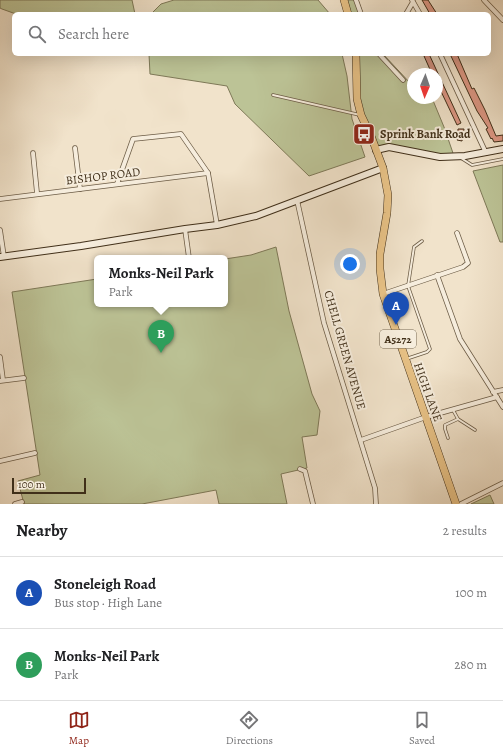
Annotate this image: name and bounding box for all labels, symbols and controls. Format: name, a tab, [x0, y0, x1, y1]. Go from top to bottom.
search box	[12, 12, 491, 56]
icon: search	[26, 23, 48, 45]
text: Search here	[58, 24, 129, 44]
north arrow	[407, 68, 443, 104]
bus stop icon: Sprink Bank Road	[351, 121, 377, 147]
place label: Sprink Bank Road	[380, 126, 471, 142]
street label: BISHOP ROAD	[65, 163, 141, 189]
your location	[340, 254, 360, 274]
popup	[94, 255, 228, 307]
text: Monks-Neil Park	[108, 263, 214, 283]
text: Park	[108, 283, 133, 300]
street label: CHELL GREEN AVENUE	[320, 289, 370, 411]
pin: A	[383, 292, 409, 325]
pin: B	[148, 320, 174, 353]
road number: A5272	[380, 330, 416, 348]
street label: HIGH LANE	[410, 360, 446, 424]
scale bar	[12, 476, 86, 495]
text: 100 m	[18, 477, 45, 492]
text: Nearby	[16, 519, 67, 542]
text: 2 results	[443, 522, 487, 539]
text: Stoneleigh Road	[54, 574, 156, 594]
text: A	[25, 584, 33, 601]
text: 100 m	[455, 584, 487, 601]
text: Bus stop · High Lane	[54, 594, 162, 611]
text: Monks-Neil Park	[54, 646, 159, 666]
text: B	[25, 656, 33, 673]
text: 280 m	[454, 656, 487, 673]
text: Park	[54, 666, 78, 683]
tab: Map	[68, 709, 90, 748]
tab: Directions	[226, 709, 273, 748]
tab: Saved	[409, 709, 435, 748]

